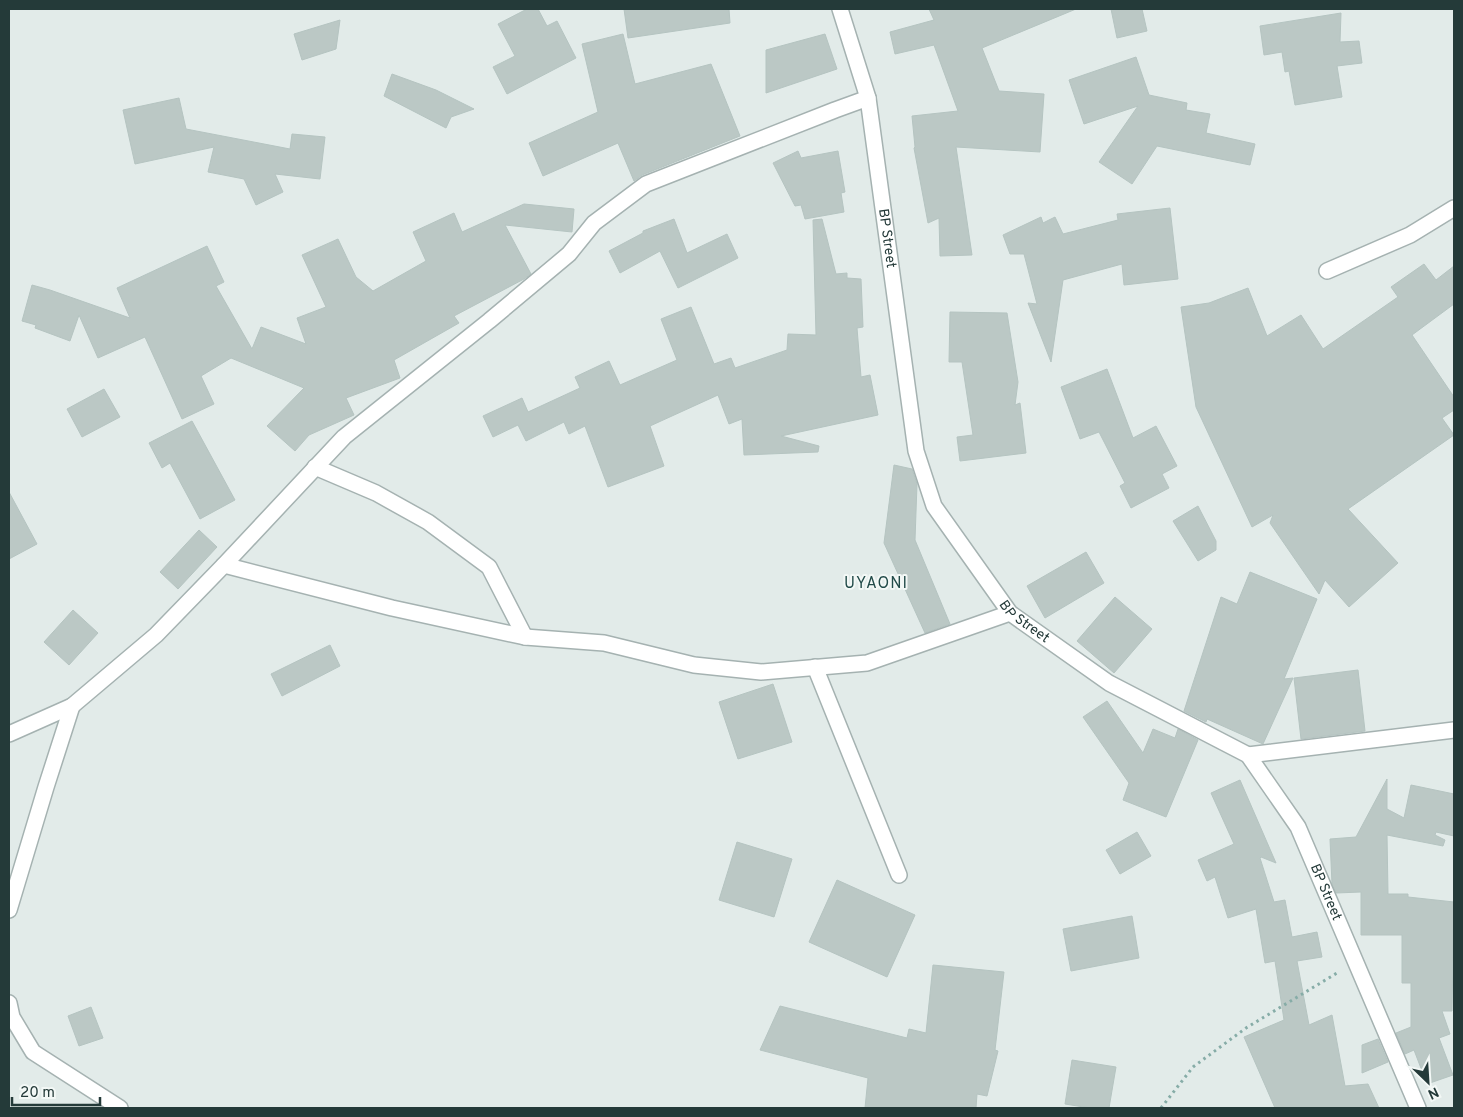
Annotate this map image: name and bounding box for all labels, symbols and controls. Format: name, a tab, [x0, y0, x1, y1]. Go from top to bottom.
street label: BP Street	[875, 208, 900, 269]
district label: UYAONI	[844, 574, 908, 594]
street label: BP Street	[995, 597, 1053, 647]
street label: BP Street	[1306, 861, 1345, 923]
north arrow	[1403, 1057, 1453, 1107]
scale bar	[12, 1074, 100, 1106]
text: N	[1425, 1083, 1441, 1102]
text: 20 m	[20, 1084, 55, 1103]

